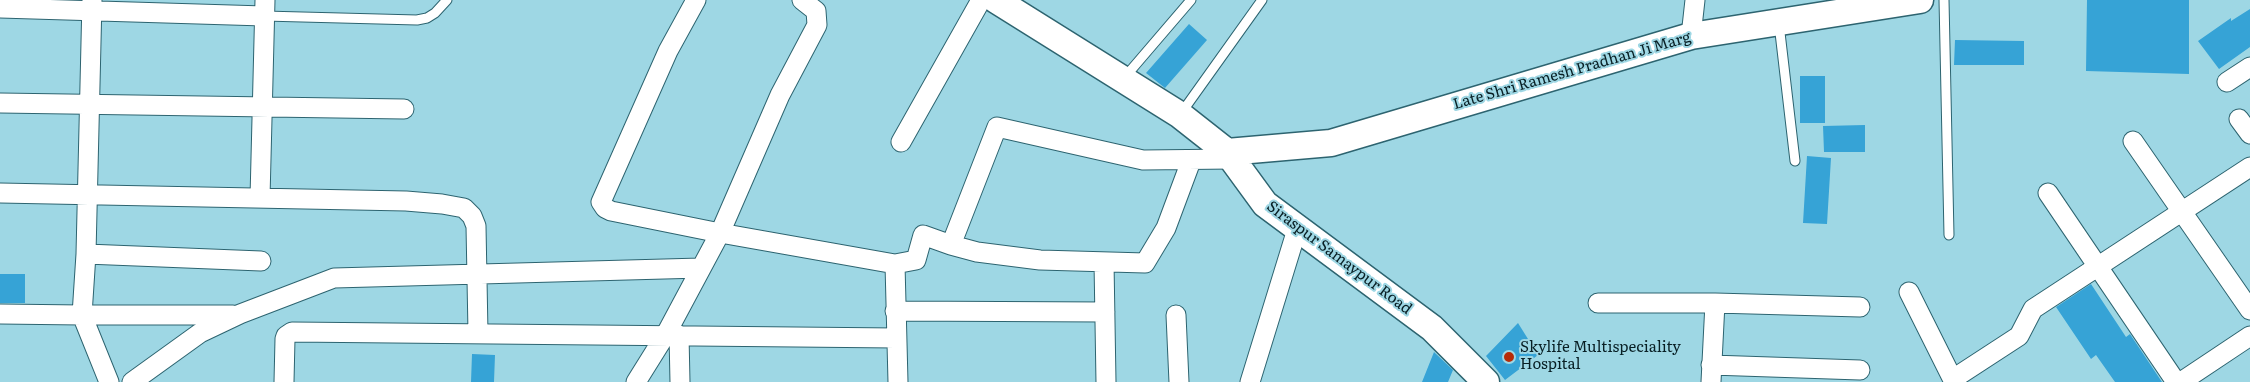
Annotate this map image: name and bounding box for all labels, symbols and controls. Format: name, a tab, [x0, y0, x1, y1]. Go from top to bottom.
street label: Late Shri Ramesh Pradhan Ji Marg	[1451, 28, 1693, 114]
street label: Siraspur Samaypur Road	[1263, 198, 1415, 318]
place label: Skylife Multispeciality Hospital	[1520, 339, 1681, 374]
marker: Skylife Multispeciality Hospital	[1502, 350, 1516, 364]

